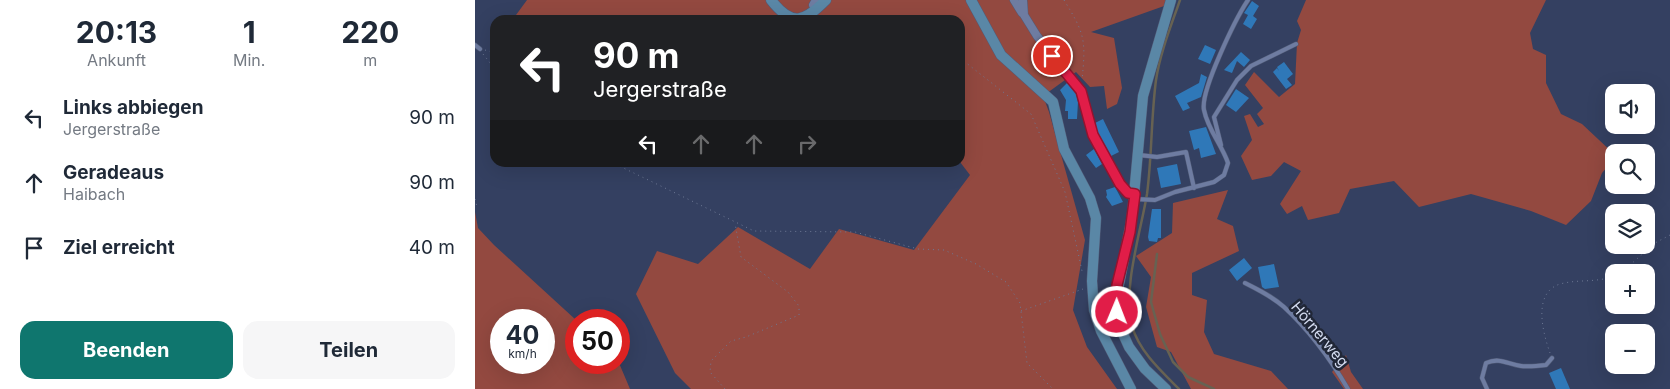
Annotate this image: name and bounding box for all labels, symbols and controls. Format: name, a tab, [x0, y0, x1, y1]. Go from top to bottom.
text: 20:13	[76, 14, 157, 50]
text: 1	[243, 14, 256, 50]
text: 220	[341, 14, 399, 50]
text: 90 m	[593, 34, 680, 76]
icon: left	[510, 35, 575, 100]
pin	[1031, 35, 1073, 77]
icon: arrive	[1038, 42, 1066, 70]
text: Ankunft	[87, 50, 146, 70]
text: Min.	[233, 50, 265, 70]
text: m	[363, 50, 377, 70]
text: Jergerstraße	[593, 76, 727, 102]
map controls	[1605, 84, 1655, 374]
button: sound	[1605, 84, 1655, 134]
text: Links abbiegen	[63, 96, 204, 119]
icon: left	[20, 104, 48, 132]
text: 90 m	[409, 106, 455, 129]
text: Jergerstraße	[63, 119, 160, 139]
icon: left	[634, 130, 662, 158]
icon: ahead	[687, 130, 715, 158]
icon: ahead	[740, 130, 768, 158]
icon: right	[793, 130, 821, 158]
button: search	[1605, 144, 1655, 194]
text: Geradeaus	[63, 161, 164, 184]
icon: ahead	[20, 169, 48, 197]
text: 90 m	[409, 171, 455, 194]
text: Haibach	[63, 184, 125, 204]
button: layers	[1605, 204, 1655, 254]
icon: arrive	[20, 234, 48, 262]
text: Ziel erreicht	[63, 236, 175, 259]
text: 40 m	[409, 236, 455, 259]
button: +	[1605, 264, 1655, 314]
position arrow	[1090, 285, 1142, 337]
street label: Hörnerweg	[1287, 297, 1353, 371]
speed limit sign: 50	[565, 309, 630, 374]
text: 40	[506, 320, 539, 350]
button: Beenden	[20, 321, 233, 379]
button: Teilen	[243, 321, 455, 379]
button: −	[1605, 324, 1655, 374]
text: km/h	[508, 346, 537, 361]

